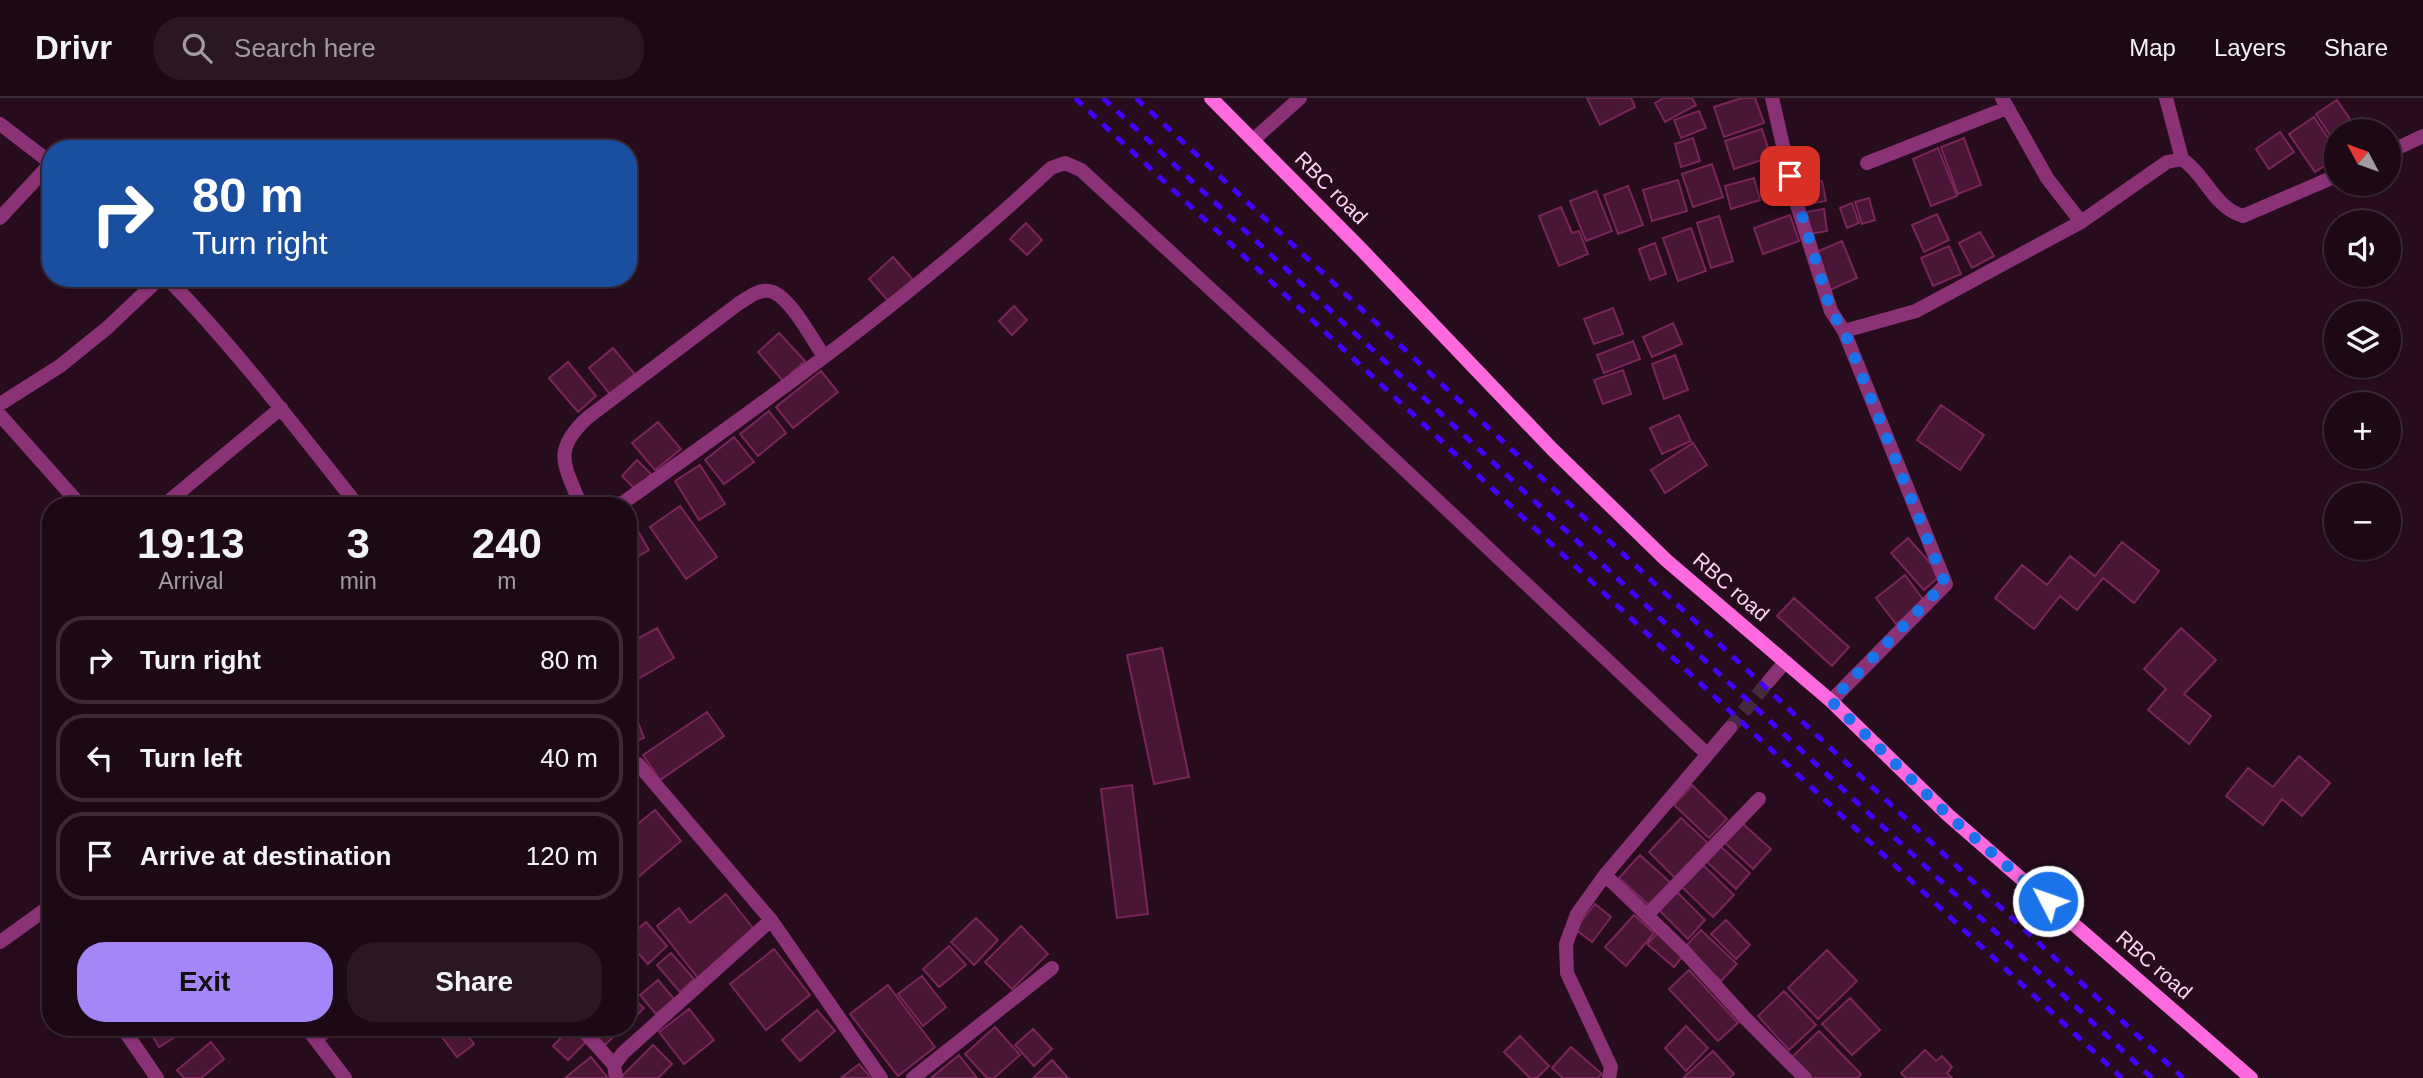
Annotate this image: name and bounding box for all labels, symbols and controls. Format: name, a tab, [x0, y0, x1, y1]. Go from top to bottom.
search box	[154, 17, 644, 80]
text: Drivr	[35, 29, 112, 66]
icon: search	[178, 29, 216, 67]
text: Search here	[234, 33, 376, 63]
text: Map	[2129, 34, 2176, 61]
text: Layers	[2214, 34, 2286, 61]
text: Share	[2324, 34, 2388, 61]
north arrow	[2324, 119, 2401, 196]
map controls	[2324, 119, 2401, 560]
pin	[1760, 146, 1820, 206]
street label: RBC road	[1291, 147, 1372, 228]
icon: arrive	[1771, 157, 1809, 195]
icon: right	[77, 168, 168, 259]
text: 80 m	[192, 168, 304, 222]
button: sound	[2324, 210, 2401, 287]
text: Turn right	[192, 225, 328, 261]
button: layers	[2324, 301, 2401, 378]
button: +	[2324, 392, 2401, 469]
button: −	[2324, 483, 2401, 560]
text: 19:13	[137, 520, 245, 567]
text: 3	[346, 520, 370, 567]
text: 240	[472, 520, 542, 567]
street label: RBC road	[1689, 548, 1774, 626]
text: Arrival	[158, 568, 223, 594]
text: min	[340, 568, 377, 594]
text: m	[497, 568, 516, 594]
icon: right	[81, 641, 119, 679]
text: Turn right	[140, 645, 261, 675]
text: 80 m	[540, 645, 598, 675]
icon: left	[81, 739, 119, 777]
text: Turn left	[140, 743, 242, 773]
text: 40 m	[540, 743, 598, 773]
icon: arrive	[81, 837, 119, 875]
text: Arrive at destination	[140, 841, 391, 871]
text: 120 m	[526, 841, 598, 871]
position arrow	[2011, 864, 2085, 938]
street label: RBC road	[2112, 926, 2197, 1004]
button: Exit	[77, 942, 333, 1022]
button: Share	[347, 942, 602, 1022]

